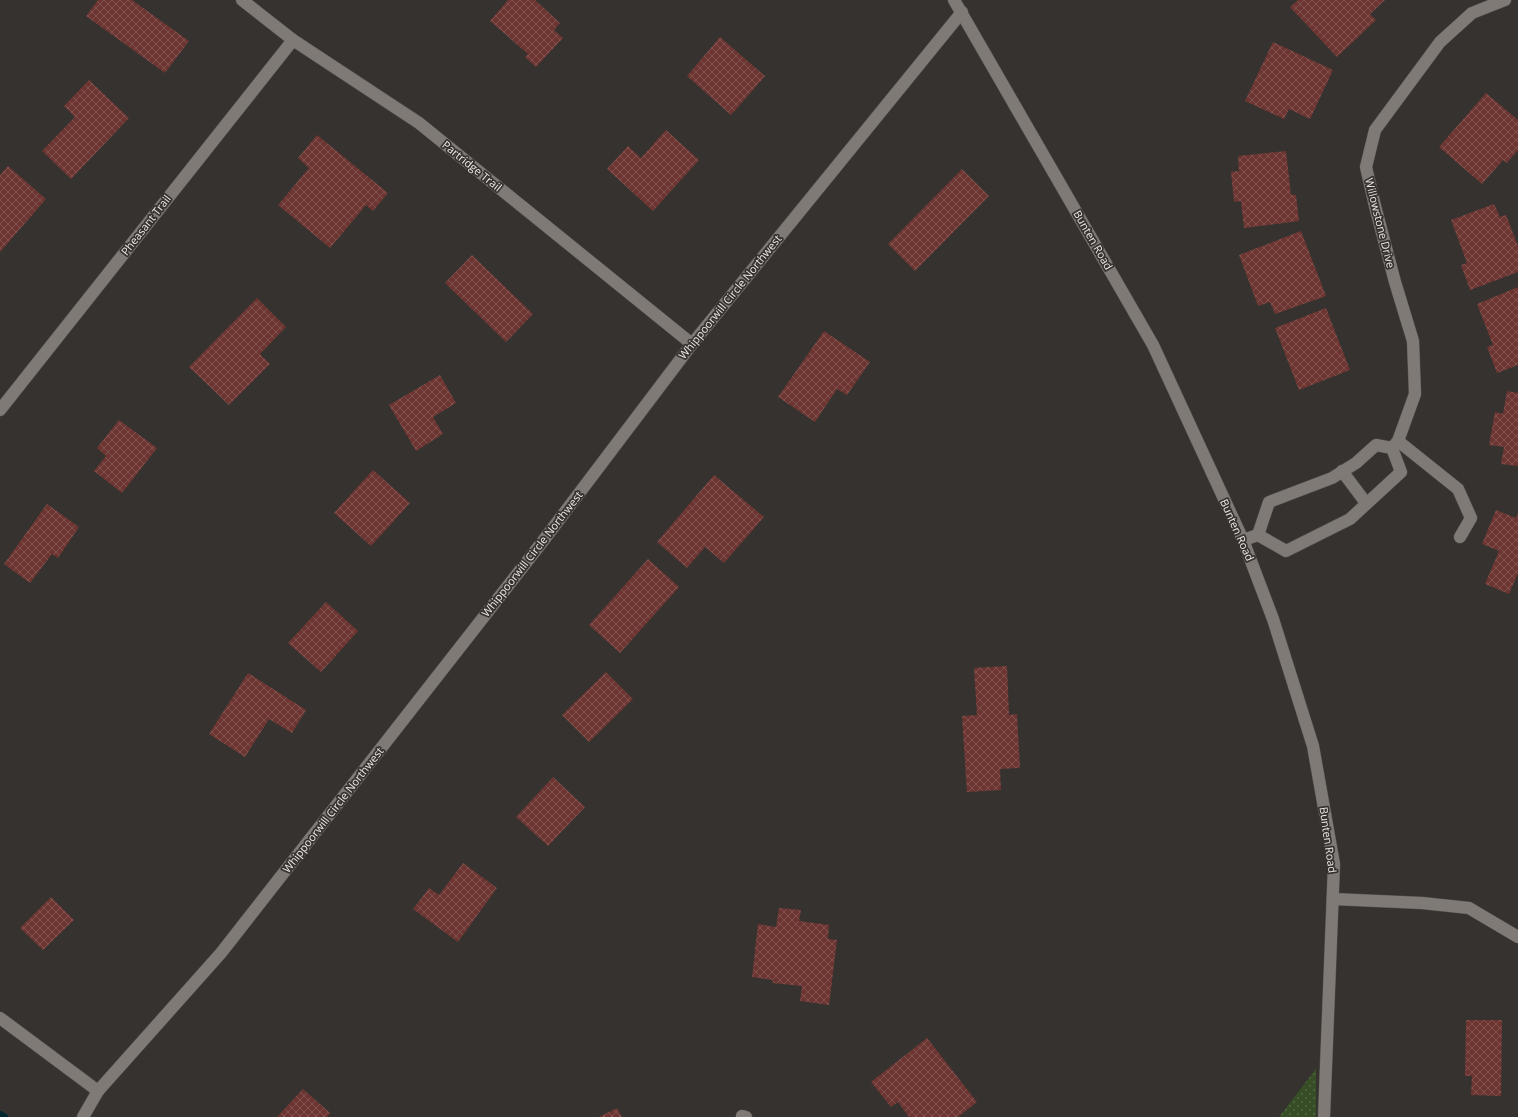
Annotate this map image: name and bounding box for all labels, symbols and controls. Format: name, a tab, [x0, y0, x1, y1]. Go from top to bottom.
street label: Partridge Trail	[439, 137, 505, 194]
street label: Willowstone Drive	[1362, 176, 1399, 269]
street label: Pheasant Trail	[117, 191, 174, 258]
street label: Bunten Road	[1070, 207, 1117, 272]
street label: Whippoorwill Circle Northwest	[675, 231, 785, 362]
street label: Whippoorwill Circle Northwest	[478, 488, 586, 620]
street label: Bunten Road	[1217, 496, 1258, 563]
street label: Whippoorwill Circle Northwest	[279, 744, 387, 876]
street label: Bunten Road	[1316, 806, 1341, 874]

